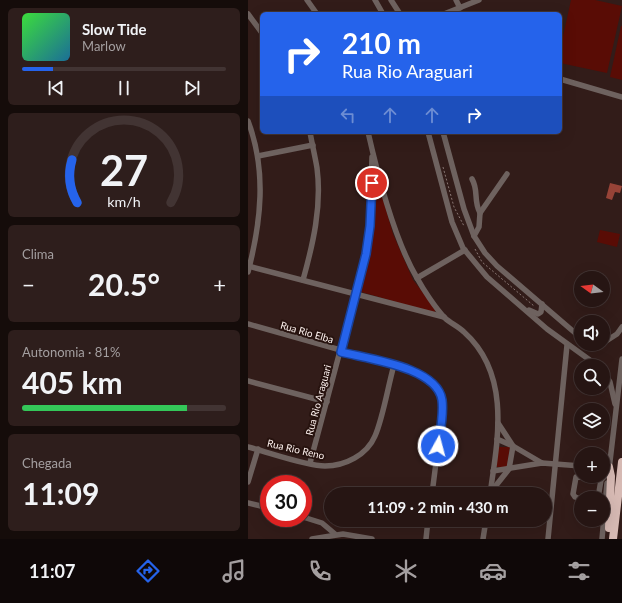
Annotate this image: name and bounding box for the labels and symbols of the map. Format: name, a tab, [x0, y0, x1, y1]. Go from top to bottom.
pin	[355, 166, 389, 200]
north arrow	[574, 271, 610, 307]
street label: Rua Rio Elba	[279, 319, 335, 345]
street label: Rua Rio Araguari	[303, 363, 333, 437]
position arrow	[417, 425, 459, 467]
street label: Rua Rio Reno	[266, 437, 326, 461]
speed limit sign: 30	[260, 475, 312, 527]

